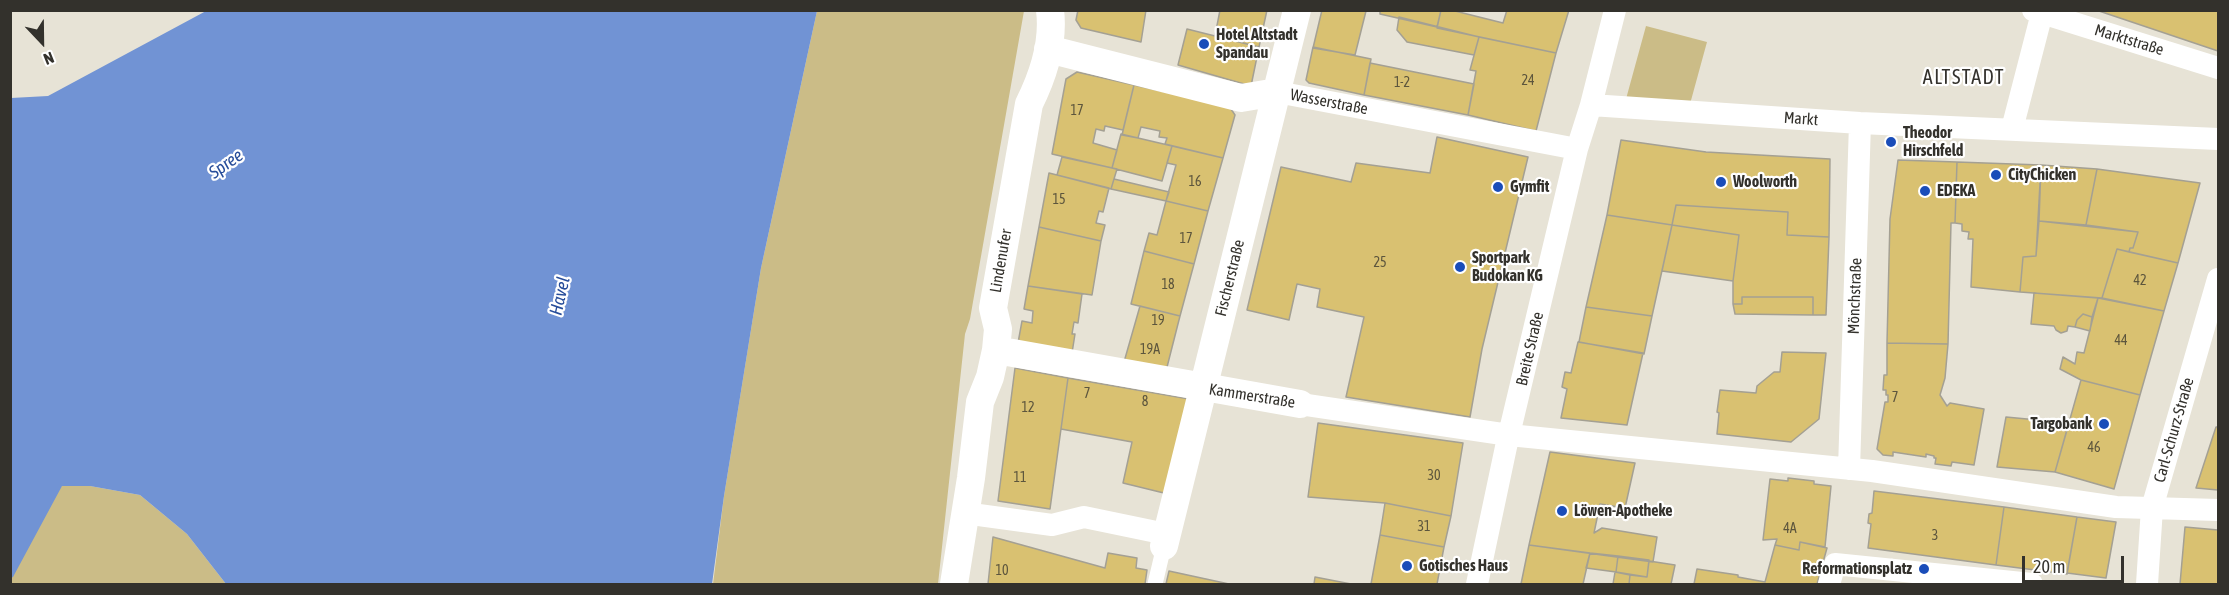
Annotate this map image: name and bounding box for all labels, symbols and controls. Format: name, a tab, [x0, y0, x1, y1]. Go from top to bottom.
north arrow	[12, 12, 72, 72]
street label: Marktstraße	[2092, 20, 2166, 60]
place label: Hotel Altstadt Spandau	[1216, 25, 1298, 63]
marker: Hotel Altstadt Spandau	[1197, 37, 1211, 51]
text: N	[41, 49, 57, 69]
district label: ALTSTADT	[1923, 66, 2005, 90]
house number: 24	[1521, 73, 1535, 89]
house number: 1-2	[1394, 75, 1410, 91]
street label: Wasserstraße	[1289, 85, 1369, 119]
house number: 17	[1070, 103, 1084, 119]
street label: Markt	[1783, 108, 1819, 130]
place label: Theodor Hirschfeld	[1903, 123, 1963, 161]
marker: Theodor Hirschfeld	[1884, 135, 1898, 149]
water label: Spree	[205, 145, 247, 183]
place label: CityChicken	[2008, 165, 2076, 185]
marker: CityChicken	[1989, 168, 2003, 182]
place label: Woolworth	[1733, 172, 1797, 192]
house number: 16	[1188, 174, 1202, 190]
marker: Woolworth	[1714, 175, 1728, 189]
place label: Gymfit	[1510, 177, 1549, 197]
marker: Gymfit	[1491, 180, 1505, 194]
place label: EDEKA	[1937, 181, 1975, 201]
marker: EDEKA	[1918, 184, 1932, 198]
house number: 15	[1052, 192, 1066, 208]
street label: Lindenufer	[986, 228, 1016, 294]
house number: 17	[1179, 231, 1193, 247]
street label: Fischerstraße	[1211, 238, 1249, 318]
place label: Sportpark Budokan KG	[1472, 248, 1543, 286]
house number: 25	[1373, 255, 1387, 271]
street label: Mönchstraße	[1844, 257, 1866, 335]
marker: Sportpark Budokan KG	[1453, 260, 1467, 274]
house number: 42	[2133, 273, 2147, 289]
water label: Havel	[545, 275, 575, 317]
house number: 18	[1161, 277, 1175, 293]
street label: Breite Straße	[1512, 310, 1548, 388]
house number: 19	[1151, 313, 1165, 329]
house number: 44	[2114, 333, 2128, 349]
house number: 19A	[1140, 342, 1160, 358]
street label: Carl-Schurz-Straße	[2150, 375, 2198, 485]
street label: Kammerstraße	[1208, 380, 1296, 412]
house number: 7	[1084, 386, 1090, 402]
house number: 7	[1892, 390, 1898, 406]
house number: 8	[1142, 394, 1148, 410]
house number: 12	[1021, 400, 1035, 416]
place label: Targobank	[2031, 414, 2092, 434]
marker: Targobank	[2097, 417, 2111, 431]
house number: 46	[2087, 440, 2101, 456]
house number: 30	[1427, 468, 1441, 484]
house number: 11	[1013, 470, 1027, 486]
place label: Löwen-Apotheke	[1574, 501, 1673, 521]
marker: Löwen-Apotheke	[1555, 504, 1569, 518]
house number: 31	[1417, 519, 1431, 535]
house number: 4A	[1783, 521, 1797, 537]
house number: 3	[1932, 528, 1938, 544]
scale bar	[2025, 544, 2127, 582]
place label: Gotisches Haus	[1419, 556, 1508, 576]
text: 20 m	[2033, 556, 2065, 577]
marker: Gotisches Haus	[1400, 559, 1414, 573]
place label: Reformationsplatz	[1802, 559, 1912, 579]
marker: Reformationsplatz	[1917, 562, 1931, 576]
house number: 10	[995, 563, 1009, 579]

